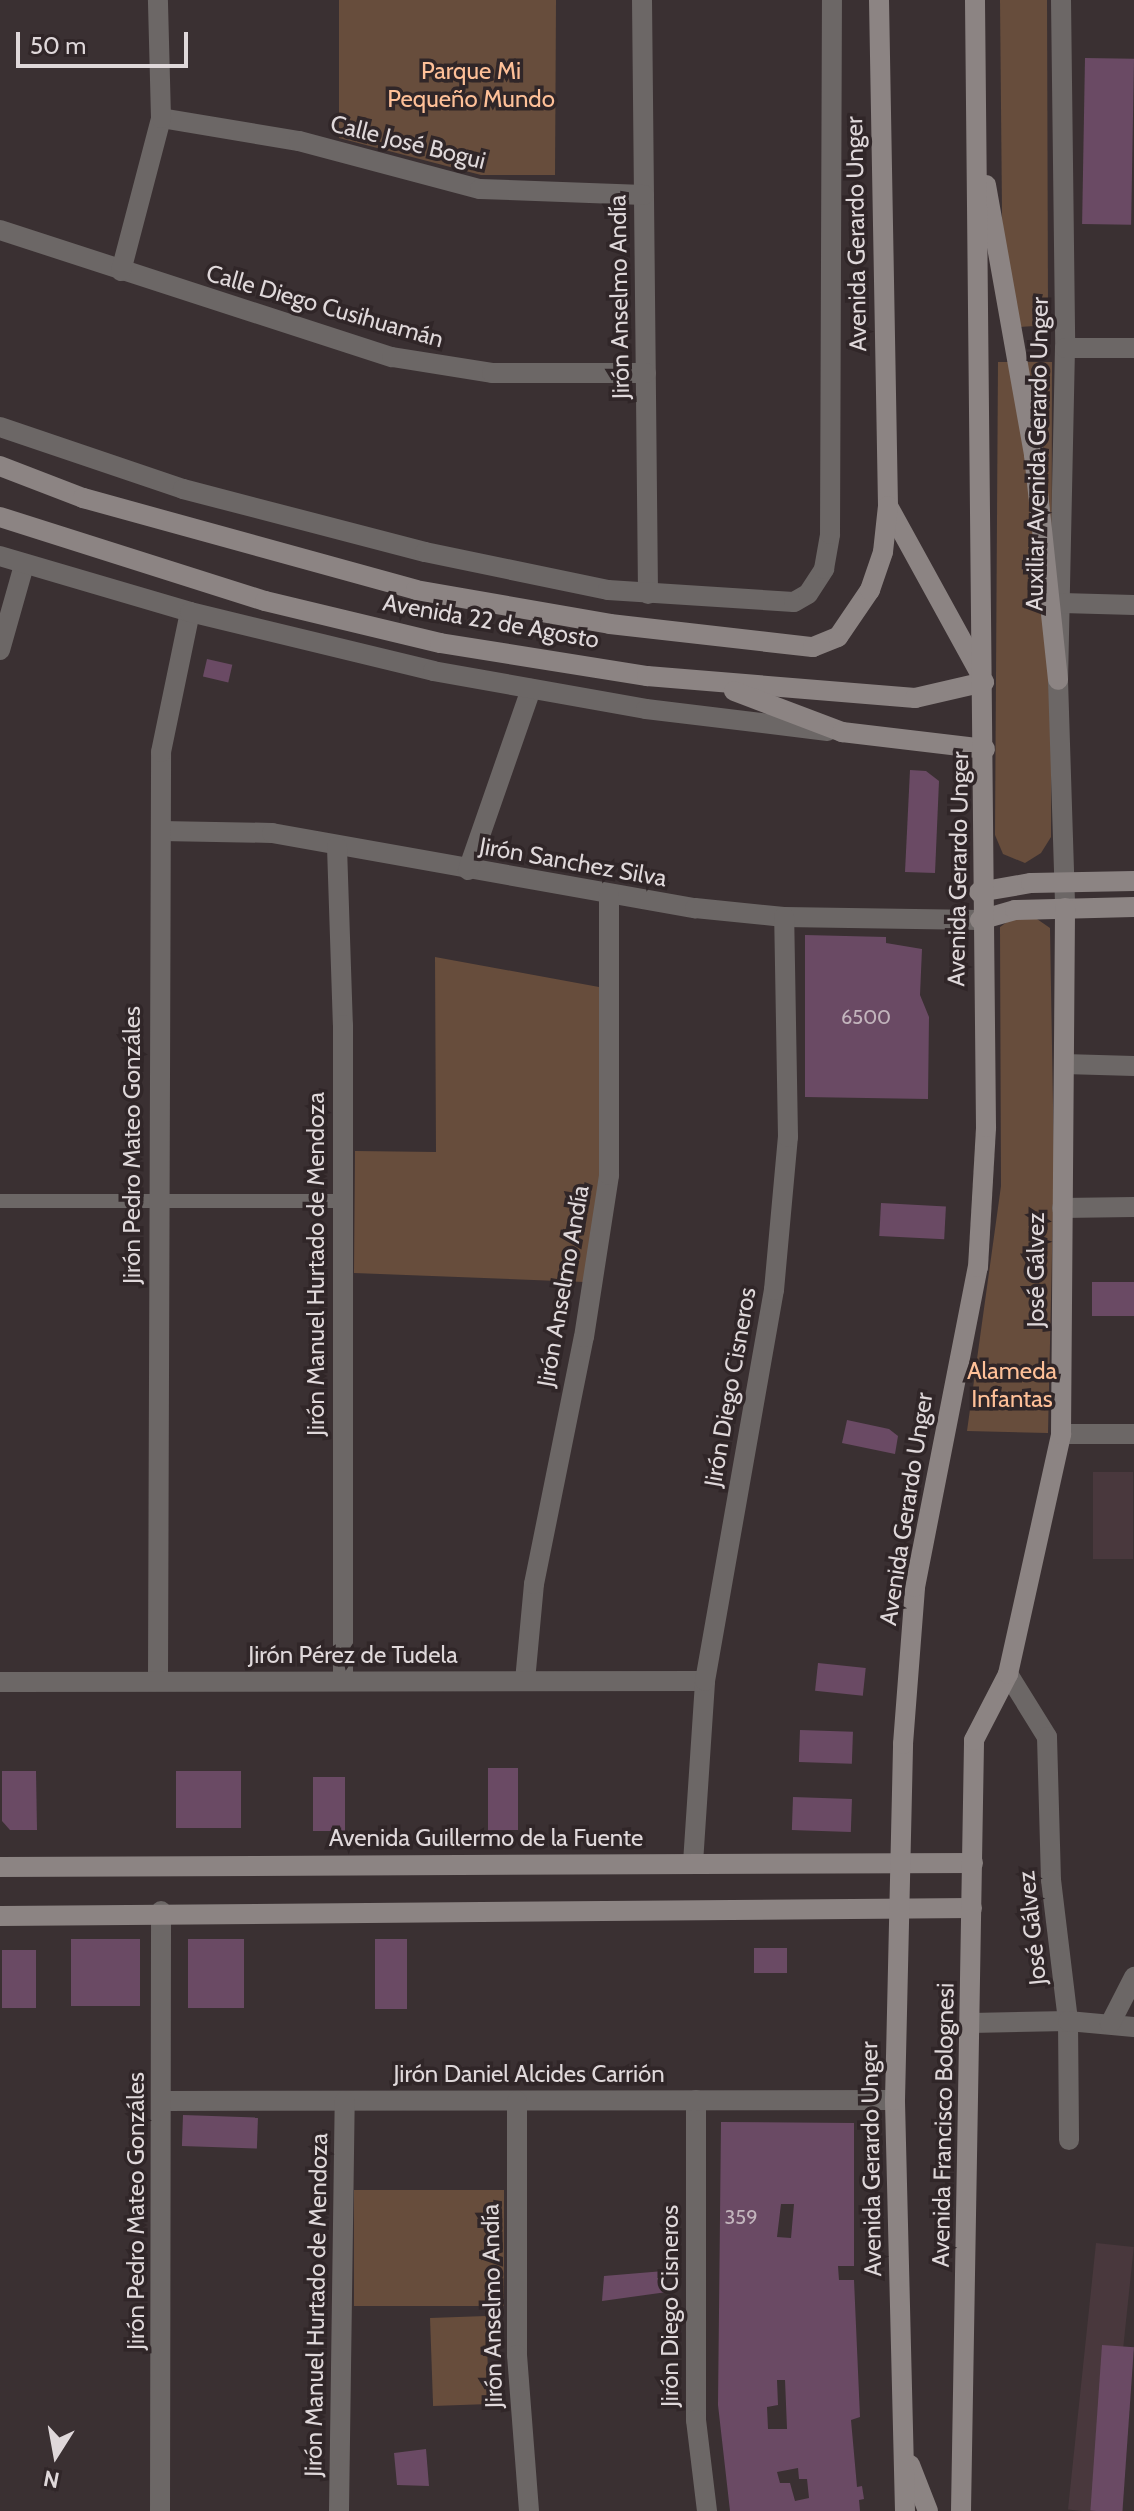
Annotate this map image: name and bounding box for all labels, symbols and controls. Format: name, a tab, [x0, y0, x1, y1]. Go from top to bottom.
scale bar	[20, 16, 192, 66]
text: 50 m	[30, 31, 86, 60]
park label: Parque Mi Pequeño Mundo	[387, 57, 555, 113]
street label: Calle José Bogui	[327, 109, 489, 175]
street label: Avenida Gerardo Unger	[840, 116, 872, 352]
street label: Jirón Anselmo Andía	[603, 195, 635, 399]
street label: Calle Diego Cusihuamán	[203, 258, 447, 354]
street label: Auxiliar Avenida Gerardo Unger	[1020, 297, 1054, 611]
street label: Avenida 22 de Agosto	[381, 588, 601, 654]
street label: Avenida Gerardo Unger	[942, 751, 974, 987]
street label: Jirón Sanchez Silva	[477, 831, 669, 893]
house number: 6500	[841, 1005, 891, 1029]
street label: Jirón Pedro Mateo Gonzáles	[118, 1006, 146, 1284]
street label: Jirón Manuel Hurtado de Mendoza	[302, 1092, 330, 1436]
street label: Jirón Anselmo Andía	[531, 1183, 595, 1389]
street label: José Gálvez	[1022, 1213, 1050, 1327]
street label: Jirón Diego Cisneros	[698, 1285, 762, 1489]
park label: Alameda Infantas	[967, 1357, 1057, 1413]
street label: Avenida Gerardo Unger	[873, 1391, 939, 1627]
street label: Jirón Pérez de Tudela	[248, 1641, 458, 1669]
street label: Avenida Guillermo de la Fuente	[329, 1824, 643, 1852]
street label: José Gálvez	[1012, 1869, 1052, 1987]
street label: Avenida Francisco Bolognesi	[926, 1982, 960, 2268]
street label: Avenida Gerardo Unger	[855, 2041, 887, 2277]
street label: Jirón Daniel Alcides Carrión	[393, 2060, 665, 2088]
street label: Jirón Pedro Mateo Gonzáles	[122, 2072, 150, 2350]
street label: Jirón Manuel Hurtado de Mendoza	[299, 2133, 333, 2477]
street label: Jirón Anselmo Andía	[476, 2204, 508, 2408]
street label: Jirón Diego Cisneros	[656, 2205, 684, 2407]
house number: 359	[725, 2205, 757, 2229]
north arrow	[16, 2415, 96, 2495]
text: N	[41, 2464, 62, 2494]

